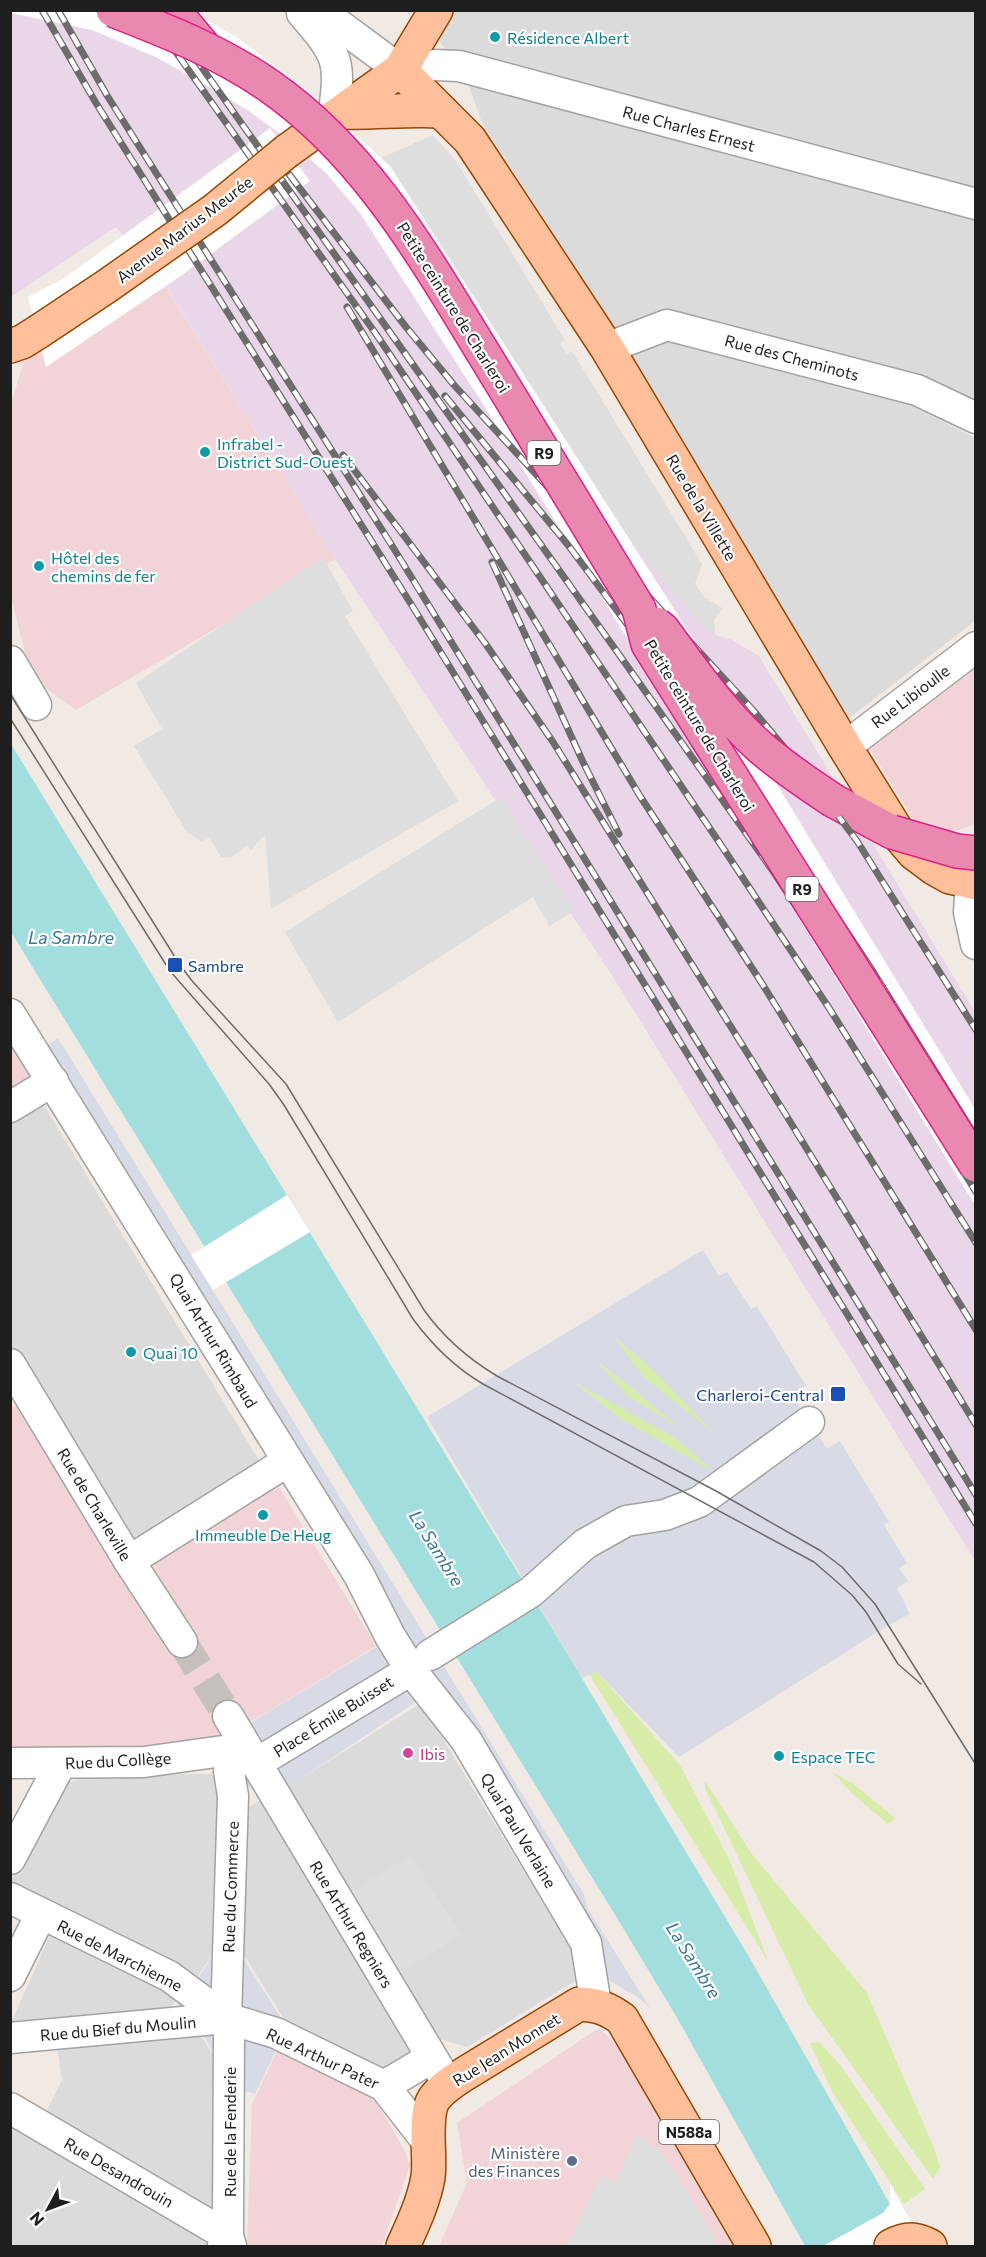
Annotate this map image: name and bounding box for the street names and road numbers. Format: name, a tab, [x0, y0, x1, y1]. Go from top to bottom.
street label: Rue Charles Ernest	[621, 101, 758, 155]
street label: Avenue Marius Meurée	[112, 172, 256, 286]
street label: Petite ceinture de Charleroi	[394, 218, 514, 396]
street label: Rue des Cheminots	[723, 330, 861, 384]
road number: R9	[528, 441, 560, 465]
street label: Rue de la Villette	[663, 451, 741, 563]
street label: Petite ceinture de Charleroi	[641, 636, 759, 814]
street label: Rue Libioulle	[867, 660, 953, 732]
road number: R9	[786, 877, 818, 901]
street label: Quai Arthur Rimbaud	[166, 1269, 262, 1411]
street label: Rue de Charleville	[54, 1444, 136, 1564]
street label: Place Émile Buisset	[270, 1671, 397, 1761]
street label: Rue du Collège	[64, 1748, 172, 1772]
street label: Quai Paul Verlaine	[477, 1769, 561, 1891]
street label: Rue du Commerce	[218, 1821, 242, 1953]
street label: Rue Arthur Regniers	[307, 1857, 397, 1991]
street label: Rue de Marchienne	[54, 1915, 186, 1995]
street label: Rue Jean Monnet	[449, 2008, 563, 2090]
street label: Rue du Bief du Moulin	[39, 2012, 197, 2044]
street label: Rue Arthur Pater	[264, 2024, 383, 2093]
street label: Rue de la Fenderie	[220, 2067, 239, 2197]
road number: N588a	[659, 2120, 719, 2144]
street label: Rue Desandrouin	[61, 2133, 177, 2211]

